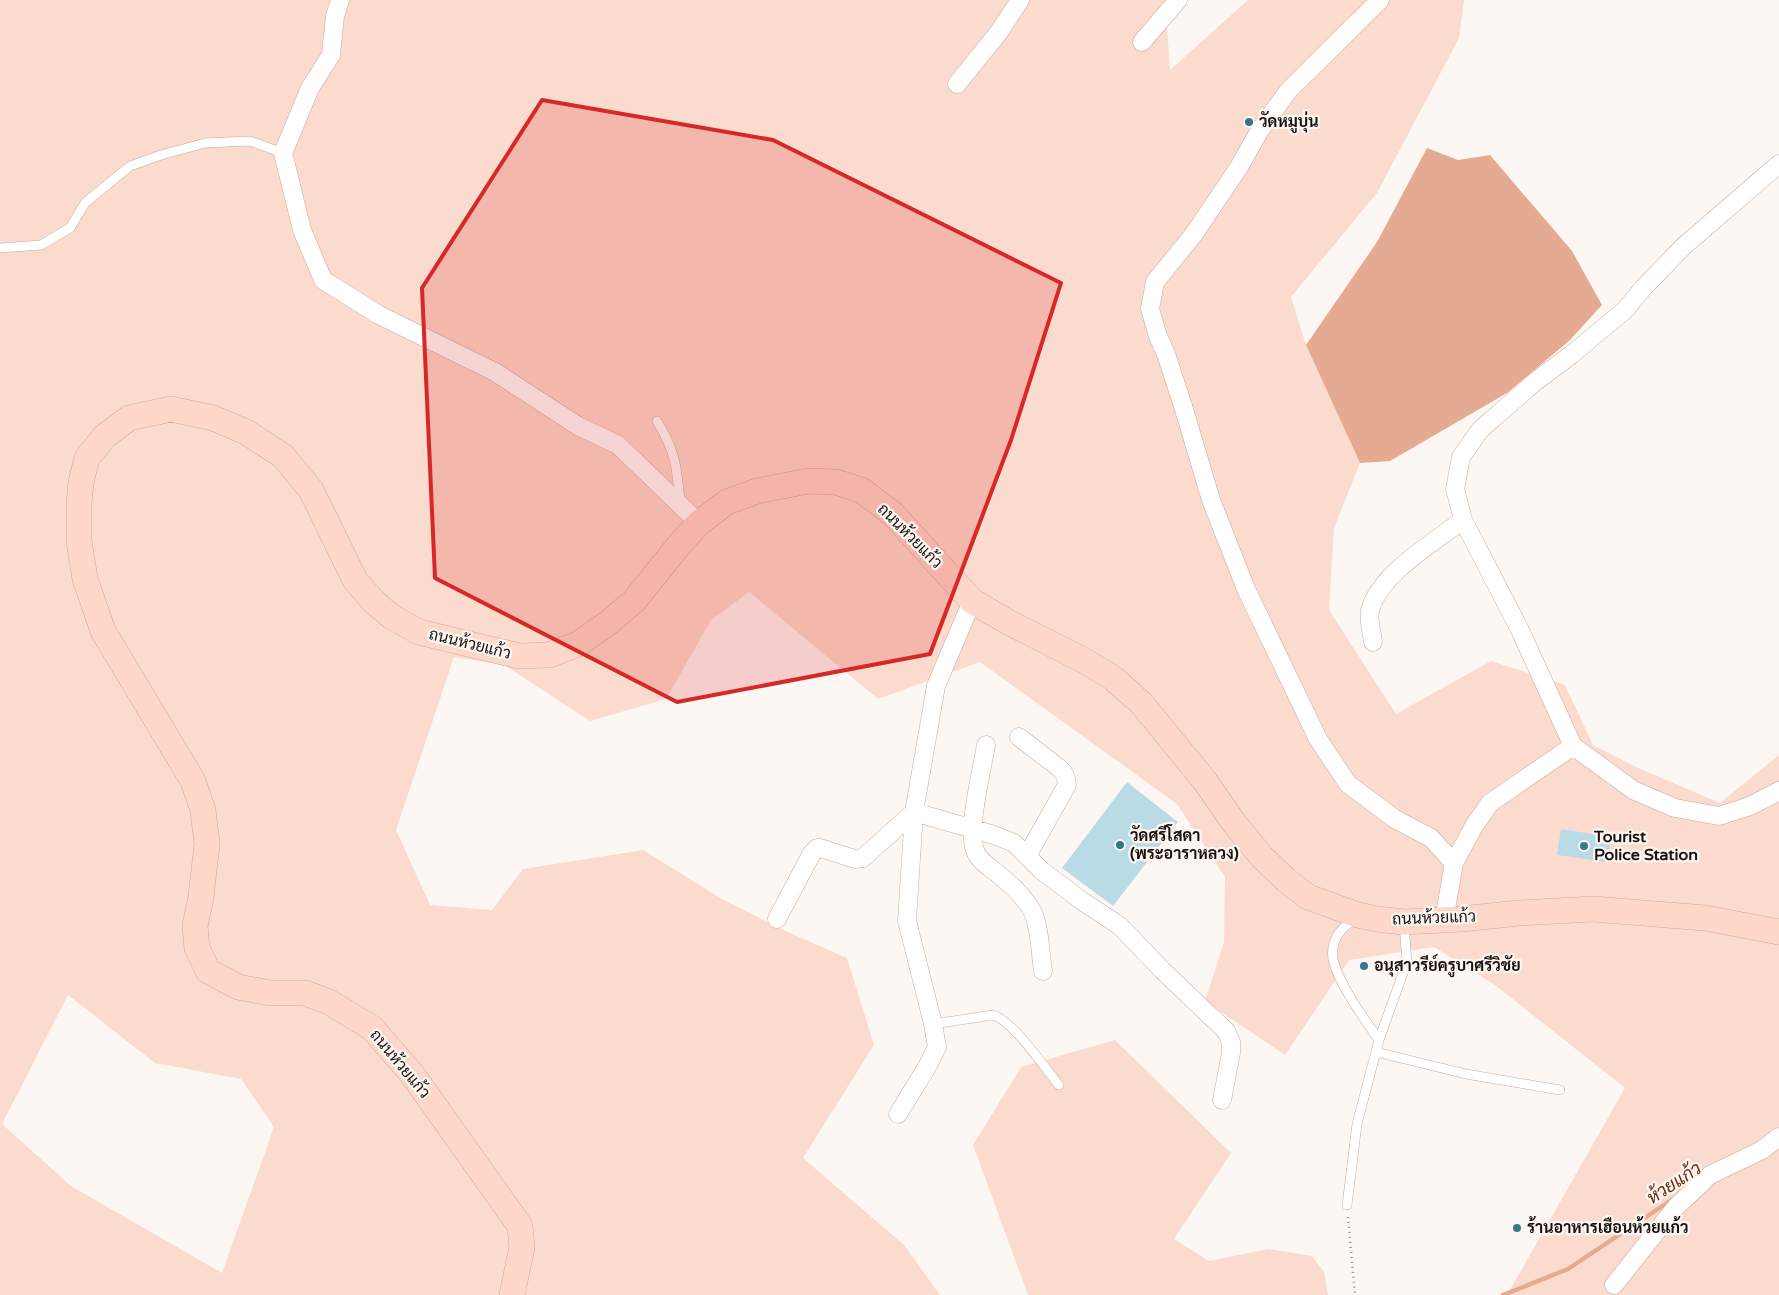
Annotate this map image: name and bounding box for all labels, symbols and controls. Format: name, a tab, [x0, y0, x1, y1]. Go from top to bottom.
place label: วัดหมูบุ่น	[1259, 111, 1319, 134]
marker: วัดหมูบุ่น	[1243, 116, 1255, 128]
street label: ถนนห้วยแก้ว	[873, 499, 947, 573]
street label: ถนนห้วยแก้ว	[427, 623, 513, 664]
place label: วัดศรีโสดา (พระอาราหลวง)	[1130, 824, 1239, 864]
place label: Tourist Police Station	[1593, 827, 1698, 865]
marker: วัดศรีโสดา (พระอาราหลวง)	[1114, 839, 1126, 851]
marker: Tourist Police Station	[1578, 840, 1590, 852]
street label: ถนนห้วยแก้ว	[1392, 906, 1476, 929]
place label: อนุสาวรีย์ครูบาศรีวิชัย	[1374, 954, 1521, 978]
marker: อนุสาวรีย์ครูบาศรีวิชัย	[1358, 960, 1370, 972]
street label: ถนนห้วยแก้ว	[365, 1025, 435, 1103]
water label: ห้วยแก้ว	[1642, 1156, 1706, 1209]
place label: ร้านอาหารเฮือนห้วยแก้ว	[1527, 1216, 1689, 1238]
marker: ร้านอาหารเฮือนห้วยแก้ว	[1511, 1222, 1523, 1234]

